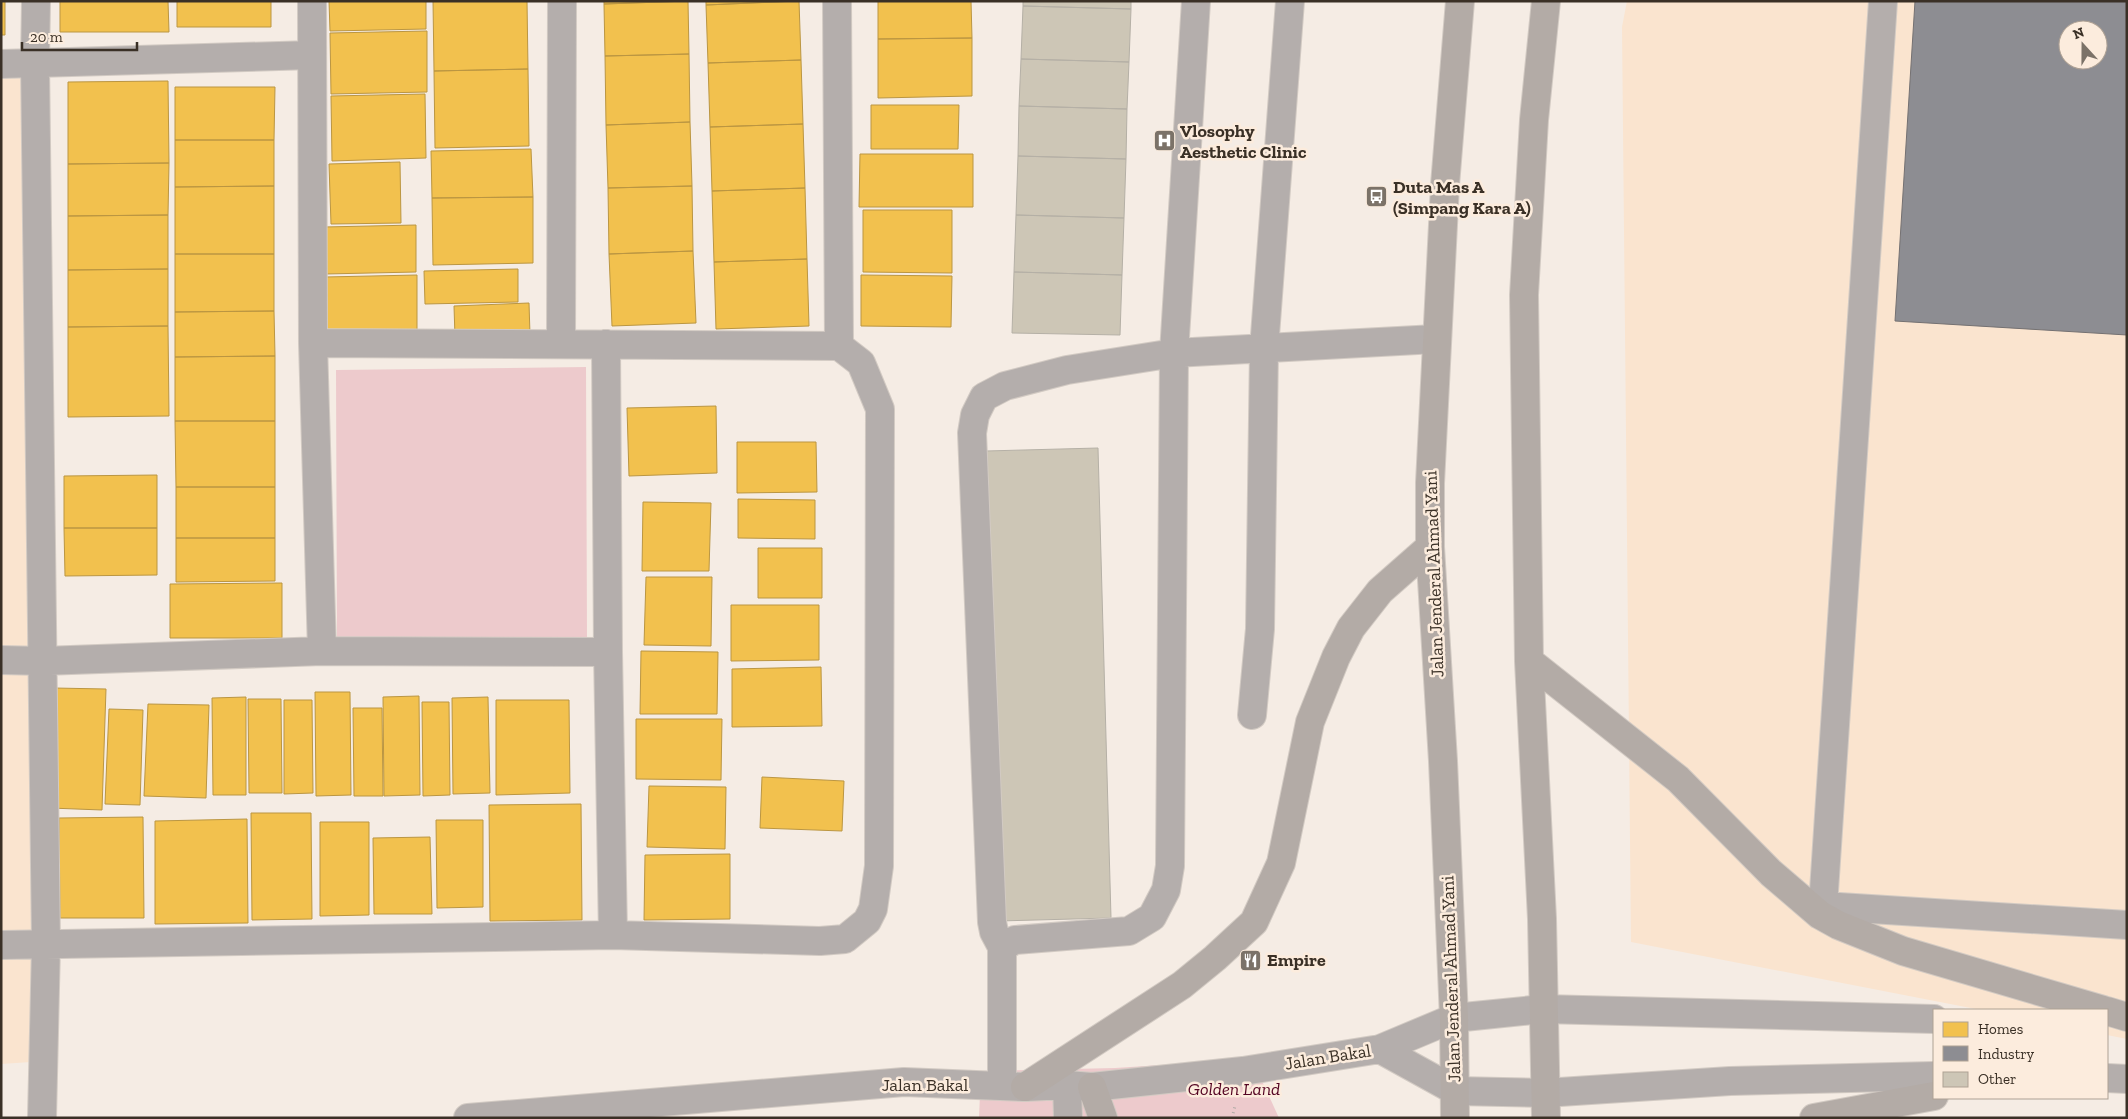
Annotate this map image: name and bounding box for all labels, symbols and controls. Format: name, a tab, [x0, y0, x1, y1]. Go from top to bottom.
scale bar	[22, 20, 138, 52]
north arrow	[2058, 20, 2108, 70]
text: N	[2071, 23, 2087, 43]
text: 20 m	[30, 28, 63, 46]
place label: Vlosophy Aesthetic Clinic	[1180, 120, 1307, 163]
hospital icon: Vlosophy Aesthetic Clinic	[1152, 129, 1176, 153]
place label: Duta Mas A (Simpang Kara A)	[1393, 176, 1531, 219]
bus stop icon: Duta Mas A (Simpang Kara A)	[1365, 185, 1389, 209]
street label: Jalan Jenderal Ahmad Yani	[1419, 470, 1449, 678]
street label: Jalan Jenderal Ahmad Yani	[1436, 875, 1466, 1083]
restaurant icon: Empire	[1239, 948, 1263, 972]
place label: Empire	[1267, 949, 1326, 971]
legend	[1933, 1009, 2108, 1099]
text: Homes	[1978, 1020, 2023, 1038]
street label: Jalan Bakal	[1283, 1039, 1373, 1075]
text: Industry	[1978, 1045, 2035, 1063]
text: Other	[1978, 1070, 2016, 1088]
street label: Jalan Bakal	[882, 1074, 969, 1096]
park label: Golden Land	[1188, 1078, 1280, 1100]

